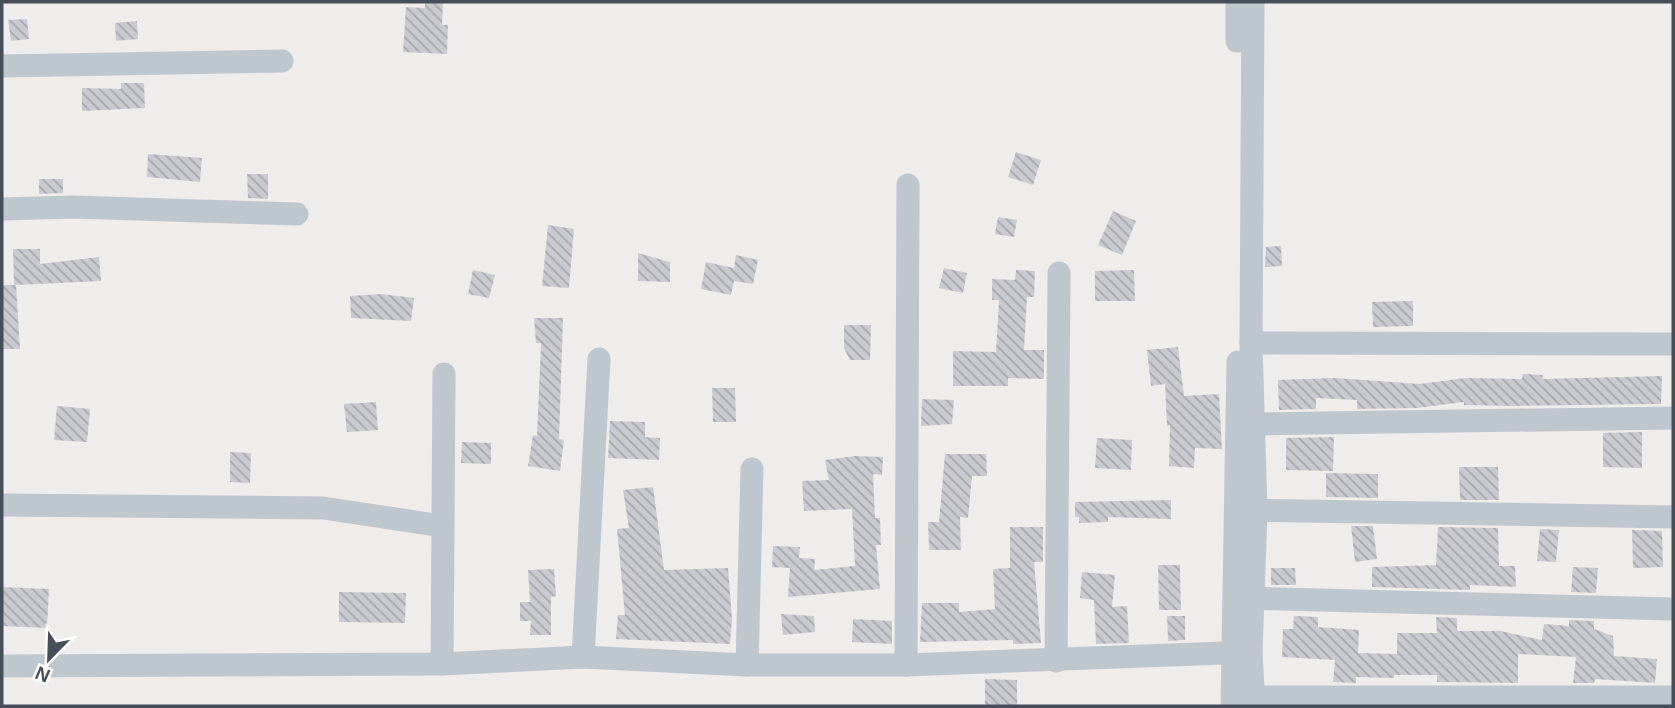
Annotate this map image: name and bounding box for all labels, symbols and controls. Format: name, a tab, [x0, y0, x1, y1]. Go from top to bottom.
north arrow	[14, 624, 84, 694]
text: N	[32, 662, 53, 687]

